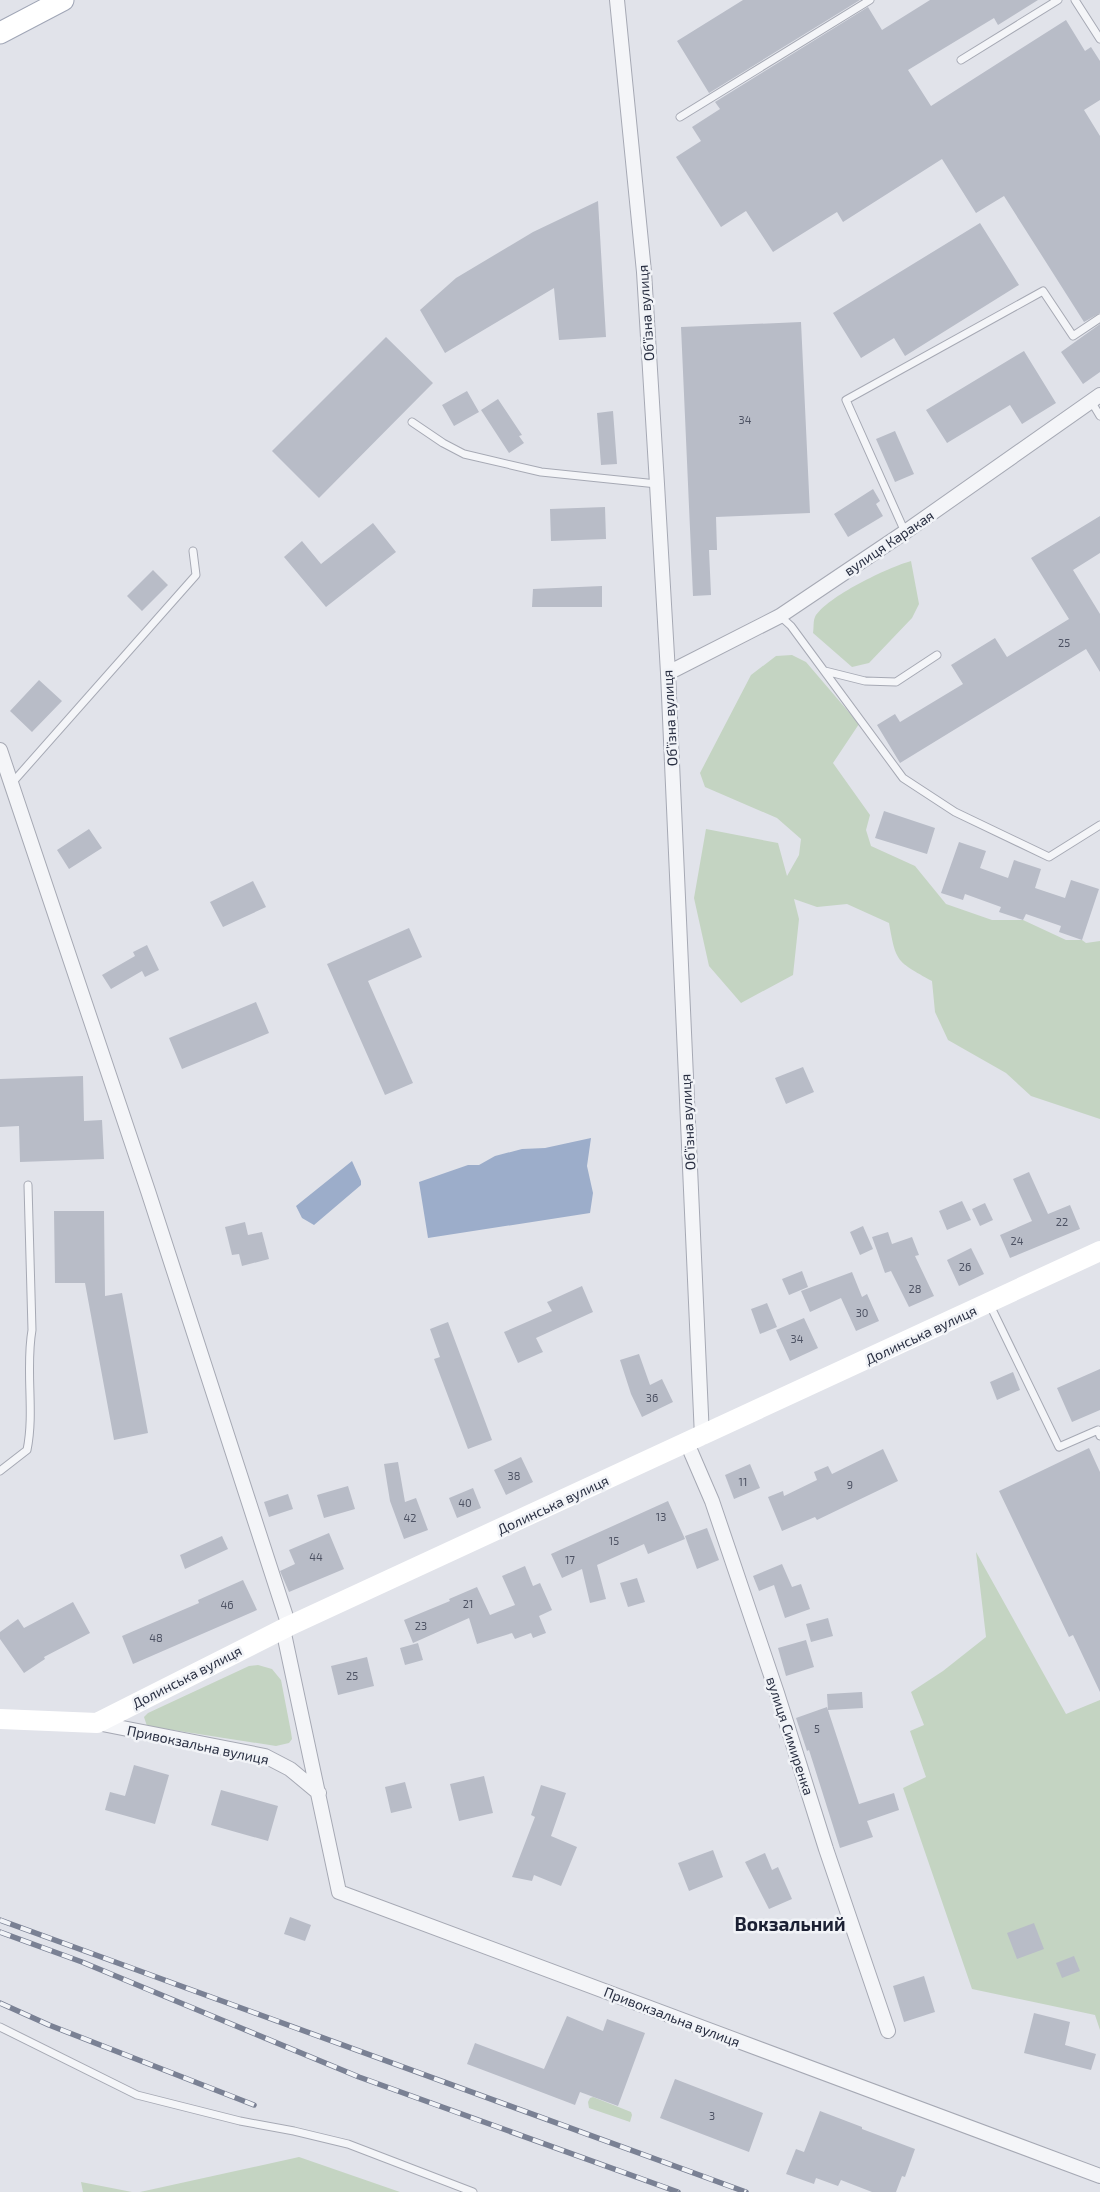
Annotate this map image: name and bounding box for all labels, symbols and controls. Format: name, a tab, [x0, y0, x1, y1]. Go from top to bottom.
street label: Обʼїзна вулиця	[634, 264, 657, 362]
house number: 34	[739, 413, 752, 426]
street label: вулиця Каракая	[841, 506, 937, 579]
house number: 25	[1058, 636, 1070, 649]
street label: Обʼїзна вулиця	[658, 669, 681, 767]
street label: Обʼїзна вулиця	[676, 1073, 699, 1171]
house number: 22	[1056, 1215, 1068, 1228]
house number: 24	[1011, 1234, 1024, 1247]
house number: 26	[959, 1260, 971, 1273]
house number: 28	[909, 1282, 921, 1295]
street label: Долинська вулиця	[862, 1301, 979, 1368]
house number: 30	[856, 1306, 868, 1319]
house number: 34	[791, 1332, 804, 1345]
house number: 36	[646, 1391, 658, 1404]
house number: 38	[508, 1469, 520, 1482]
street label: Долинська вулиця	[494, 1471, 611, 1538]
house number: 11	[739, 1475, 747, 1488]
house number: 9	[847, 1478, 853, 1491]
house number: 40	[458, 1496, 472, 1509]
house number: 13	[656, 1510, 666, 1523]
house number: 42	[404, 1511, 416, 1524]
house number: 15	[609, 1534, 619, 1547]
house number: 44	[309, 1550, 323, 1563]
house number: 17	[565, 1553, 575, 1566]
house number: 21	[463, 1597, 473, 1610]
house number: 46	[220, 1598, 234, 1611]
house number: 23	[415, 1619, 427, 1632]
house number: 48	[149, 1631, 163, 1644]
street label: Долинська вулиця	[129, 1642, 245, 1712]
house number: 25	[346, 1669, 358, 1682]
street label: вулиця Симиренка	[763, 1674, 818, 1797]
street label: Привокзальна вулиця	[126, 1721, 270, 1768]
house number: 5	[814, 1722, 820, 1735]
district label: Вокзальний	[734, 1912, 846, 1935]
street label: Привокзальна вулиця	[602, 1983, 743, 2050]
house number: 3	[709, 2109, 715, 2122]

